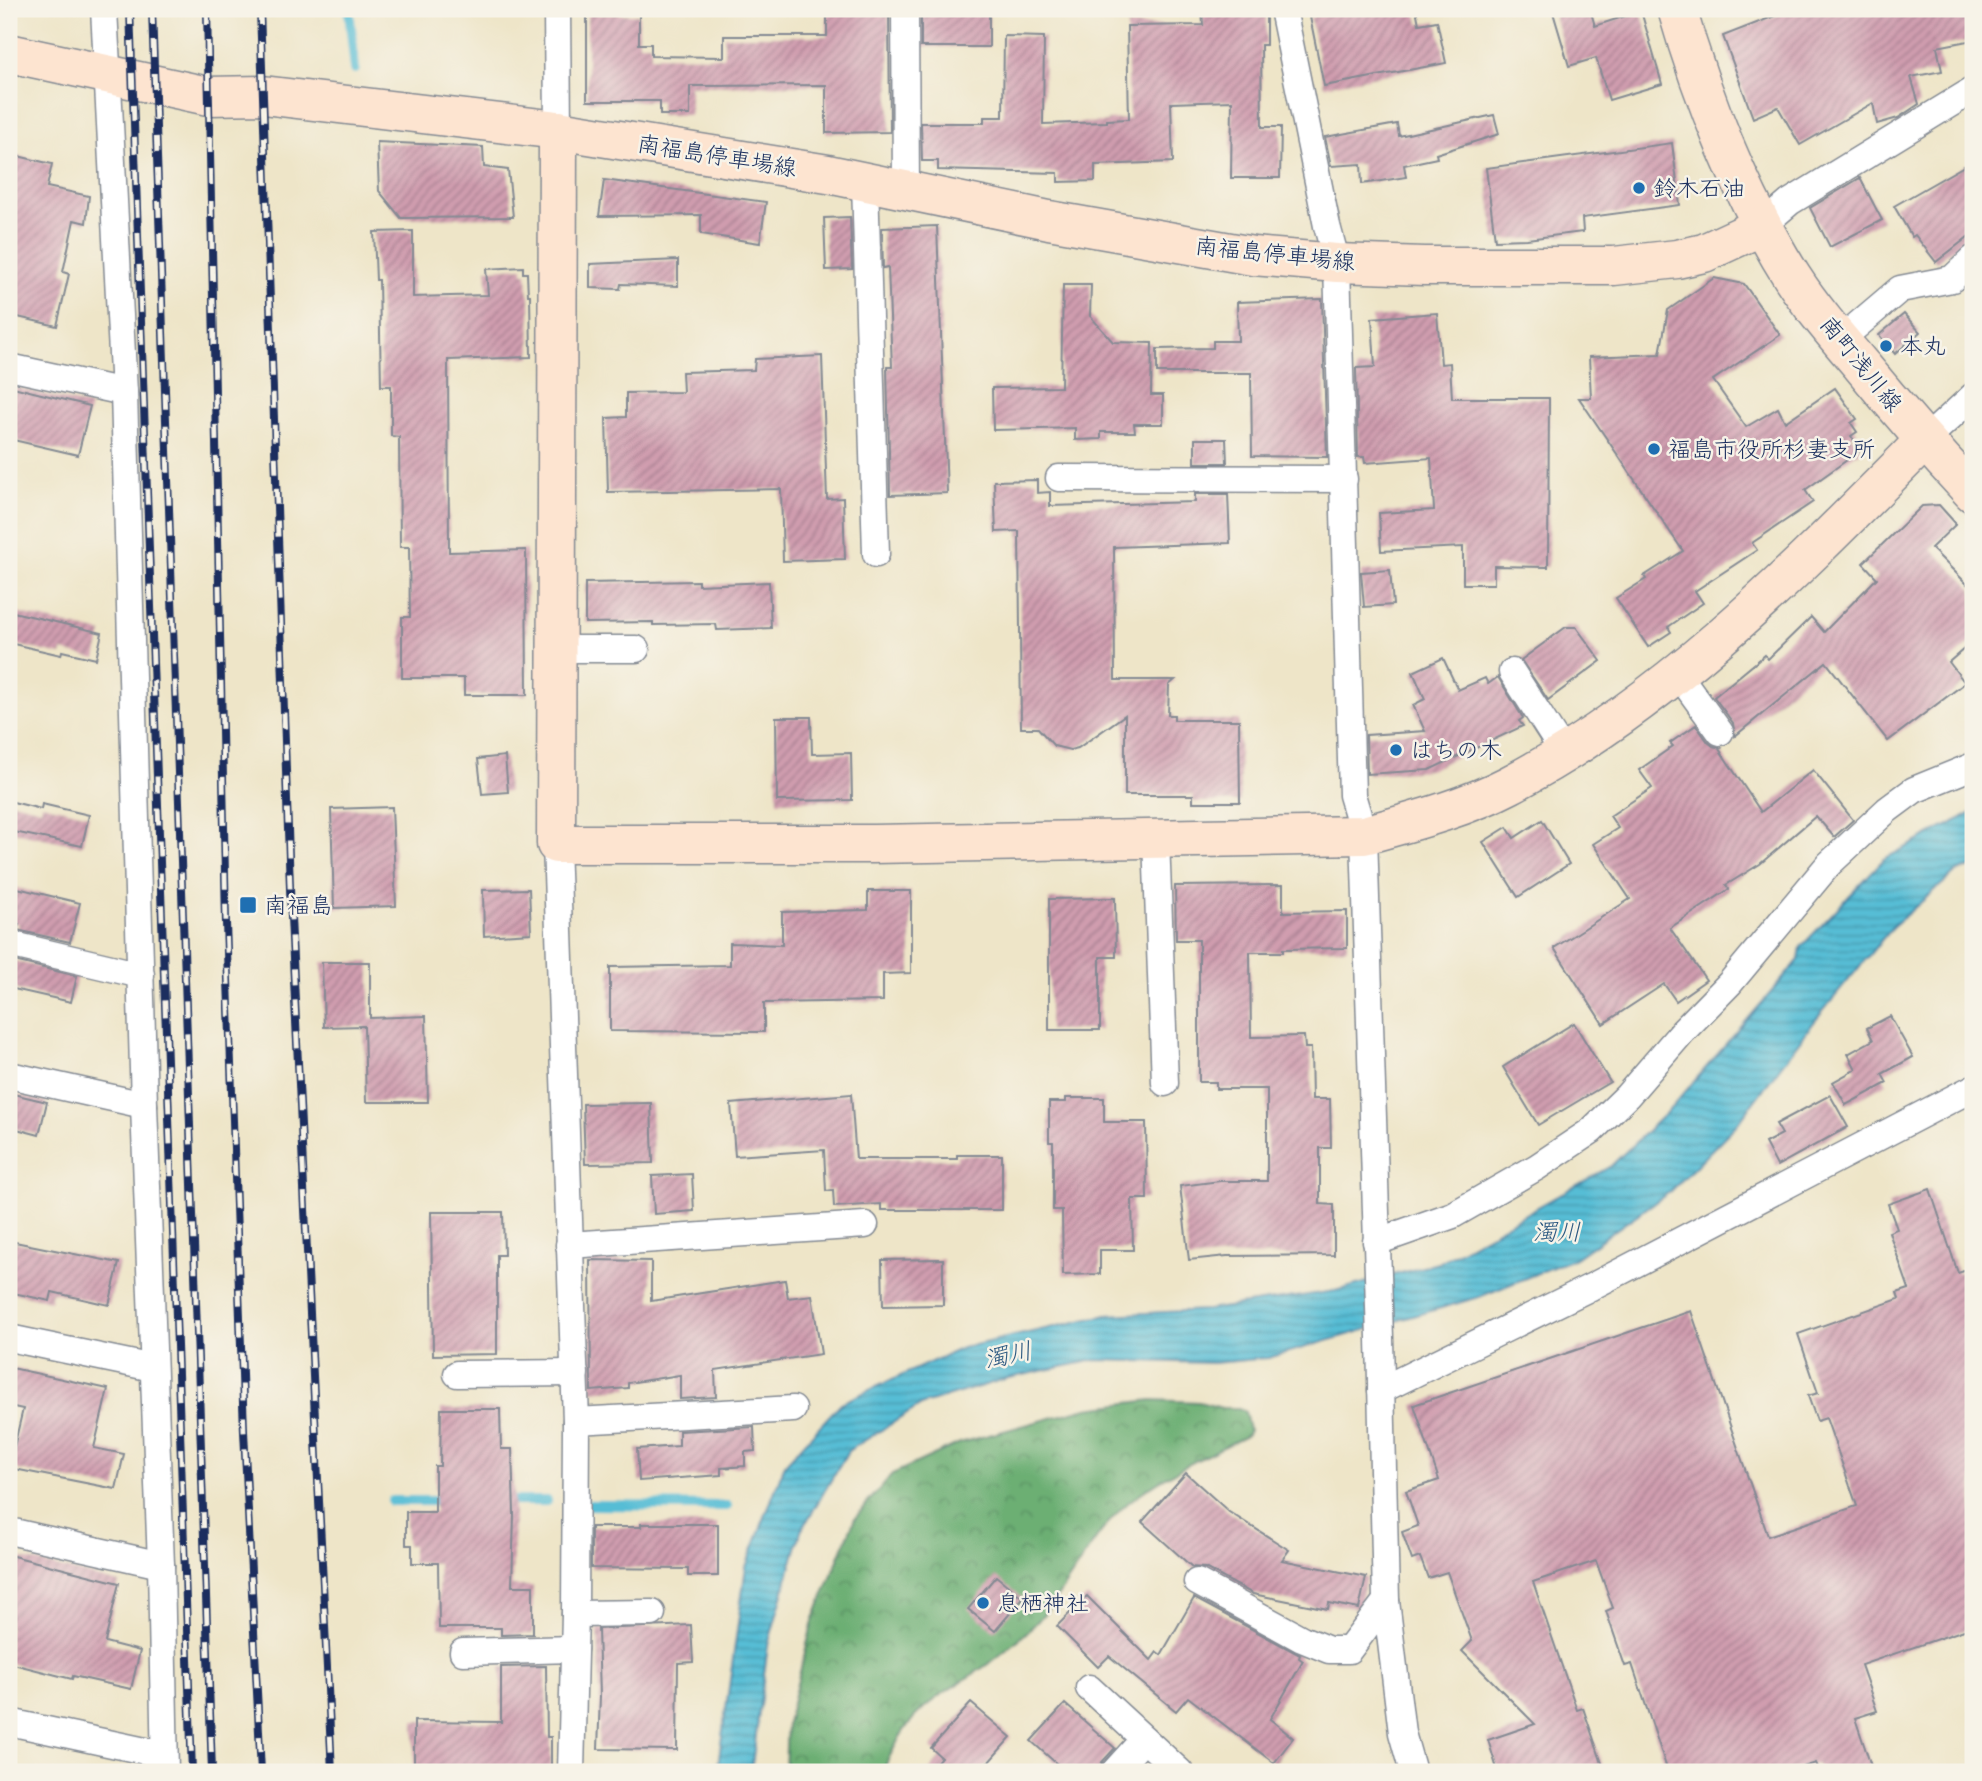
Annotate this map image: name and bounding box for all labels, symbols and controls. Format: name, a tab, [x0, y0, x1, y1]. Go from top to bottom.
street label: 南福島停車場線	[635, 130, 799, 182]
place label: 鈴木石油	[1653, 175, 1745, 202]
marker: 鈴木石油	[1631, 180, 1647, 196]
street label: 南福島停車場線	[1194, 232, 1356, 276]
street label: 南町浅川線	[1814, 311, 1908, 417]
place label: 本丸	[1900, 333, 1946, 360]
marker: 本丸	[1878, 338, 1894, 354]
place label: 福島市役所杉妻支所	[1668, 436, 1875, 463]
marker: 福島市役所杉妻支所	[1646, 441, 1662, 457]
place label: はちの木	[1410, 737, 1502, 764]
marker: はちの木	[1388, 742, 1404, 758]
place label: 南福島	[264, 892, 333, 919]
marker: 南福島	[238, 895, 258, 915]
water label: 濁川	[1533, 1218, 1581, 1246]
water label: 濁川	[982, 1336, 1034, 1374]
place label: 息栖神社	[997, 1590, 1089, 1617]
marker: 息栖神社	[975, 1595, 991, 1611]

